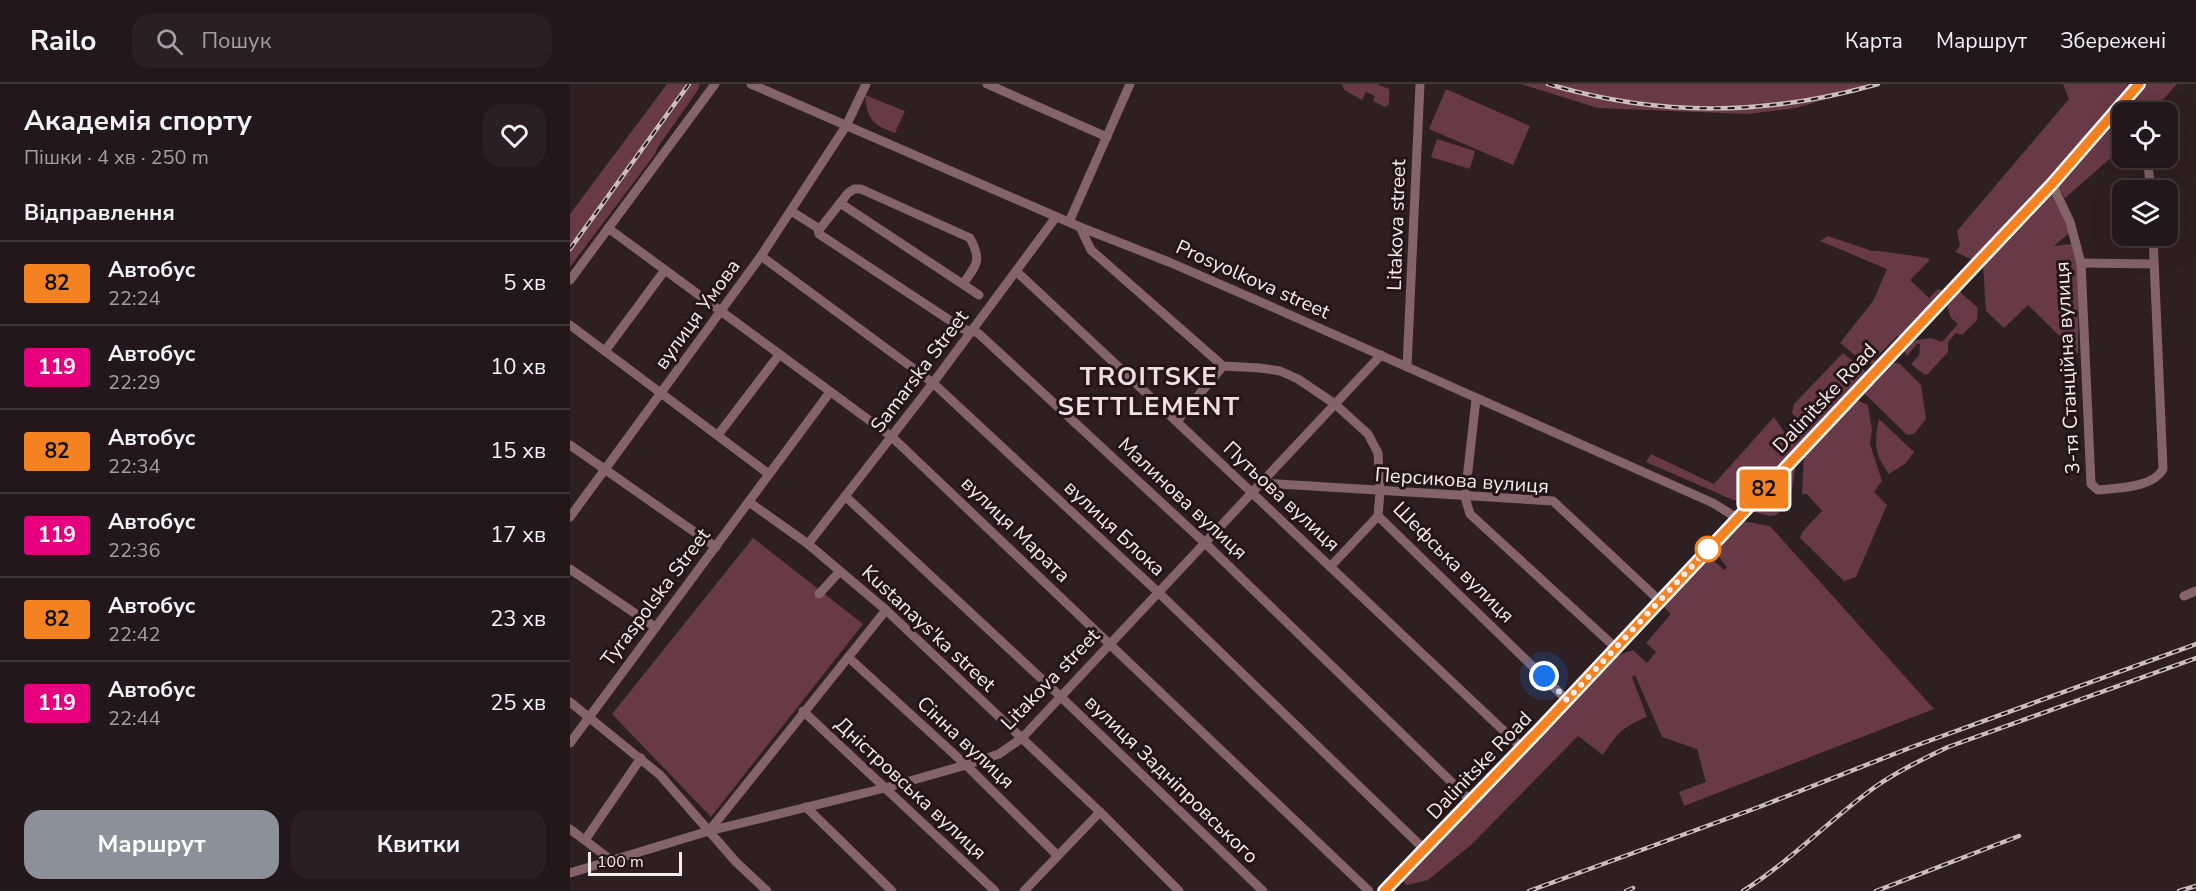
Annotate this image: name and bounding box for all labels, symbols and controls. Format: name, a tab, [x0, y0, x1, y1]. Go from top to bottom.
search box	[132, 14, 552, 68]
text: Railo	[30, 22, 96, 60]
icon: search	[153, 25, 186, 58]
text: Пошук	[201, 26, 271, 56]
text: Карта	[1845, 27, 1903, 55]
text: Маршрут	[1936, 27, 2027, 55]
text: Збережені	[2060, 27, 2166, 55]
text: Академія спорту	[24, 102, 252, 140]
map controls	[2112, 102, 2178, 246]
button: locate	[2112, 102, 2178, 168]
button: heart	[483, 104, 546, 167]
text: Пішки · 4 хв · 250 m	[24, 144, 209, 171]
street label: Litakova street	[1381, 158, 1412, 291]
button: layers	[2112, 180, 2178, 246]
text: Відправлення	[24, 198, 175, 228]
street label: Prosyolkova street	[1172, 233, 1335, 326]
street label: вулиця Умова	[648, 254, 747, 375]
text: Автобус	[108, 255, 196, 285]
street label: 3-тя Станційна вулиця	[2048, 261, 2087, 475]
text: 5 хв	[503, 268, 546, 298]
text: 82	[44, 269, 70, 297]
text: 22:24	[108, 285, 161, 312]
street label: Samarska Street	[864, 303, 975, 438]
street label: Dalinitske Road	[1767, 338, 1882, 459]
text: Автобус	[108, 339, 196, 369]
text: 10 хв	[490, 352, 546, 382]
text: 119	[38, 353, 76, 381]
district label: TROITSKE SETTLEMENT	[1057, 359, 1241, 424]
text: 22:29	[108, 369, 161, 396]
text: Автобус	[108, 423, 196, 453]
street label: Малинова вулиця	[1112, 431, 1253, 565]
street label: Путьова вулиця	[1218, 435, 1346, 557]
text: 15 хв	[490, 436, 546, 466]
text: 82	[44, 437, 70, 465]
text: 22:34	[108, 453, 161, 480]
street label: Персикова вулиця	[1374, 461, 1550, 500]
street label: вулиця Марата	[955, 470, 1076, 588]
line badge: 82	[1737, 470, 1791, 508]
street label: вулиця Блока	[1058, 474, 1171, 582]
text: 82	[1751, 475, 1777, 503]
street label: Шефська вулиця	[1387, 496, 1520, 629]
text: Автобус	[108, 507, 196, 537]
text: 17 хв	[490, 520, 546, 550]
text: 119	[38, 521, 76, 549]
street label: Tyraspolska Street	[594, 522, 717, 672]
unlabelled marker	[1695, 536, 1721, 562]
text: 22:36	[108, 537, 161, 564]
street label: Kustanays'ka street	[856, 559, 1002, 698]
text: Автобус	[108, 591, 196, 621]
text: 23 хв	[490, 604, 546, 634]
text: 82	[44, 605, 70, 633]
text: 22:42	[108, 621, 161, 648]
street label: Litakova street	[995, 622, 1106, 736]
your location	[1529, 661, 1559, 691]
text: Автобус	[108, 675, 196, 705]
text: 25 хв	[490, 688, 546, 718]
text: 119	[38, 689, 76, 717]
street label: вулиця Задніпровського	[1079, 689, 1264, 870]
street label: Сінна вулиця	[911, 690, 1020, 795]
text: 22:44	[108, 705, 161, 732]
street label: Dalinitske Road	[1421, 705, 1538, 825]
street label: Дністровська вулиця	[829, 711, 992, 866]
button: Маршрут	[24, 810, 279, 879]
button: Квитки	[291, 810, 546, 879]
scale bar	[588, 849, 682, 876]
text: 100 m	[597, 851, 644, 873]

